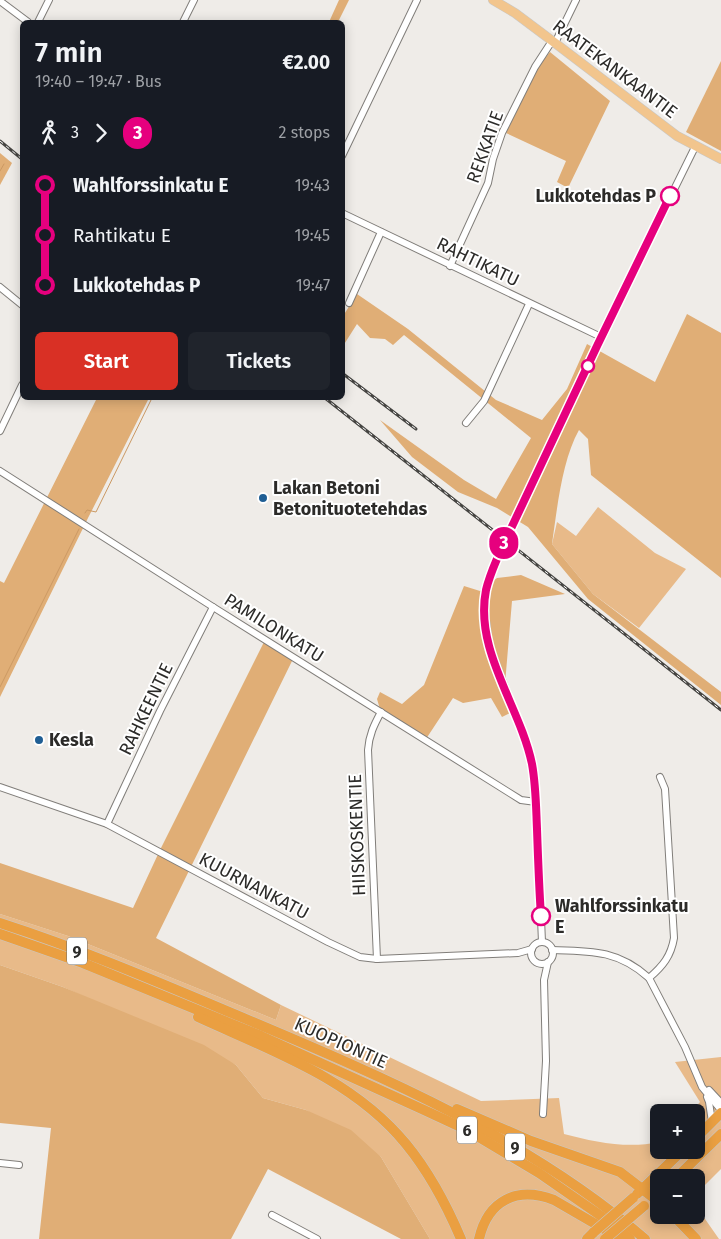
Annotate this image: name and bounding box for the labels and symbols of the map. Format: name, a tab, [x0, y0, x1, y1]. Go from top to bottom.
street label: RAATEKANKAANTIE	[548, 15, 682, 123]
street label: REKKATIE	[462, 108, 508, 186]
place label: Lukkotehdas P	[535, 185, 656, 207]
marker: Lukkotehdas P	[660, 186, 680, 206]
street label: RAHTIKATU	[433, 233, 523, 291]
unlabelled marker	[581, 359, 595, 373]
place label: Lakan Betoni Betonituotetehdas	[273, 477, 427, 520]
marker: Lakan Betoni Betonituotetehdas	[257, 492, 269, 504]
line badge: 3	[488, 527, 520, 559]
street label: PAMILONKATU	[220, 589, 328, 667]
street label: RAHKEENTIE	[114, 659, 178, 759]
place label: Kesla	[49, 729, 94, 751]
marker: Kesla	[33, 734, 45, 746]
street label: HIISKOSKENTIE	[344, 774, 370, 896]
street label: KUURNANKATU	[195, 848, 313, 924]
place label: Wahlforssinkatu E	[555, 895, 689, 938]
marker: Wahlforssinkatu E	[531, 906, 551, 926]
road number: 9	[67, 938, 87, 964]
street label: KUOPIONTIE	[291, 1013, 391, 1073]
road number: 6	[457, 1116, 477, 1144]
road number: 9	[505, 1134, 525, 1160]

